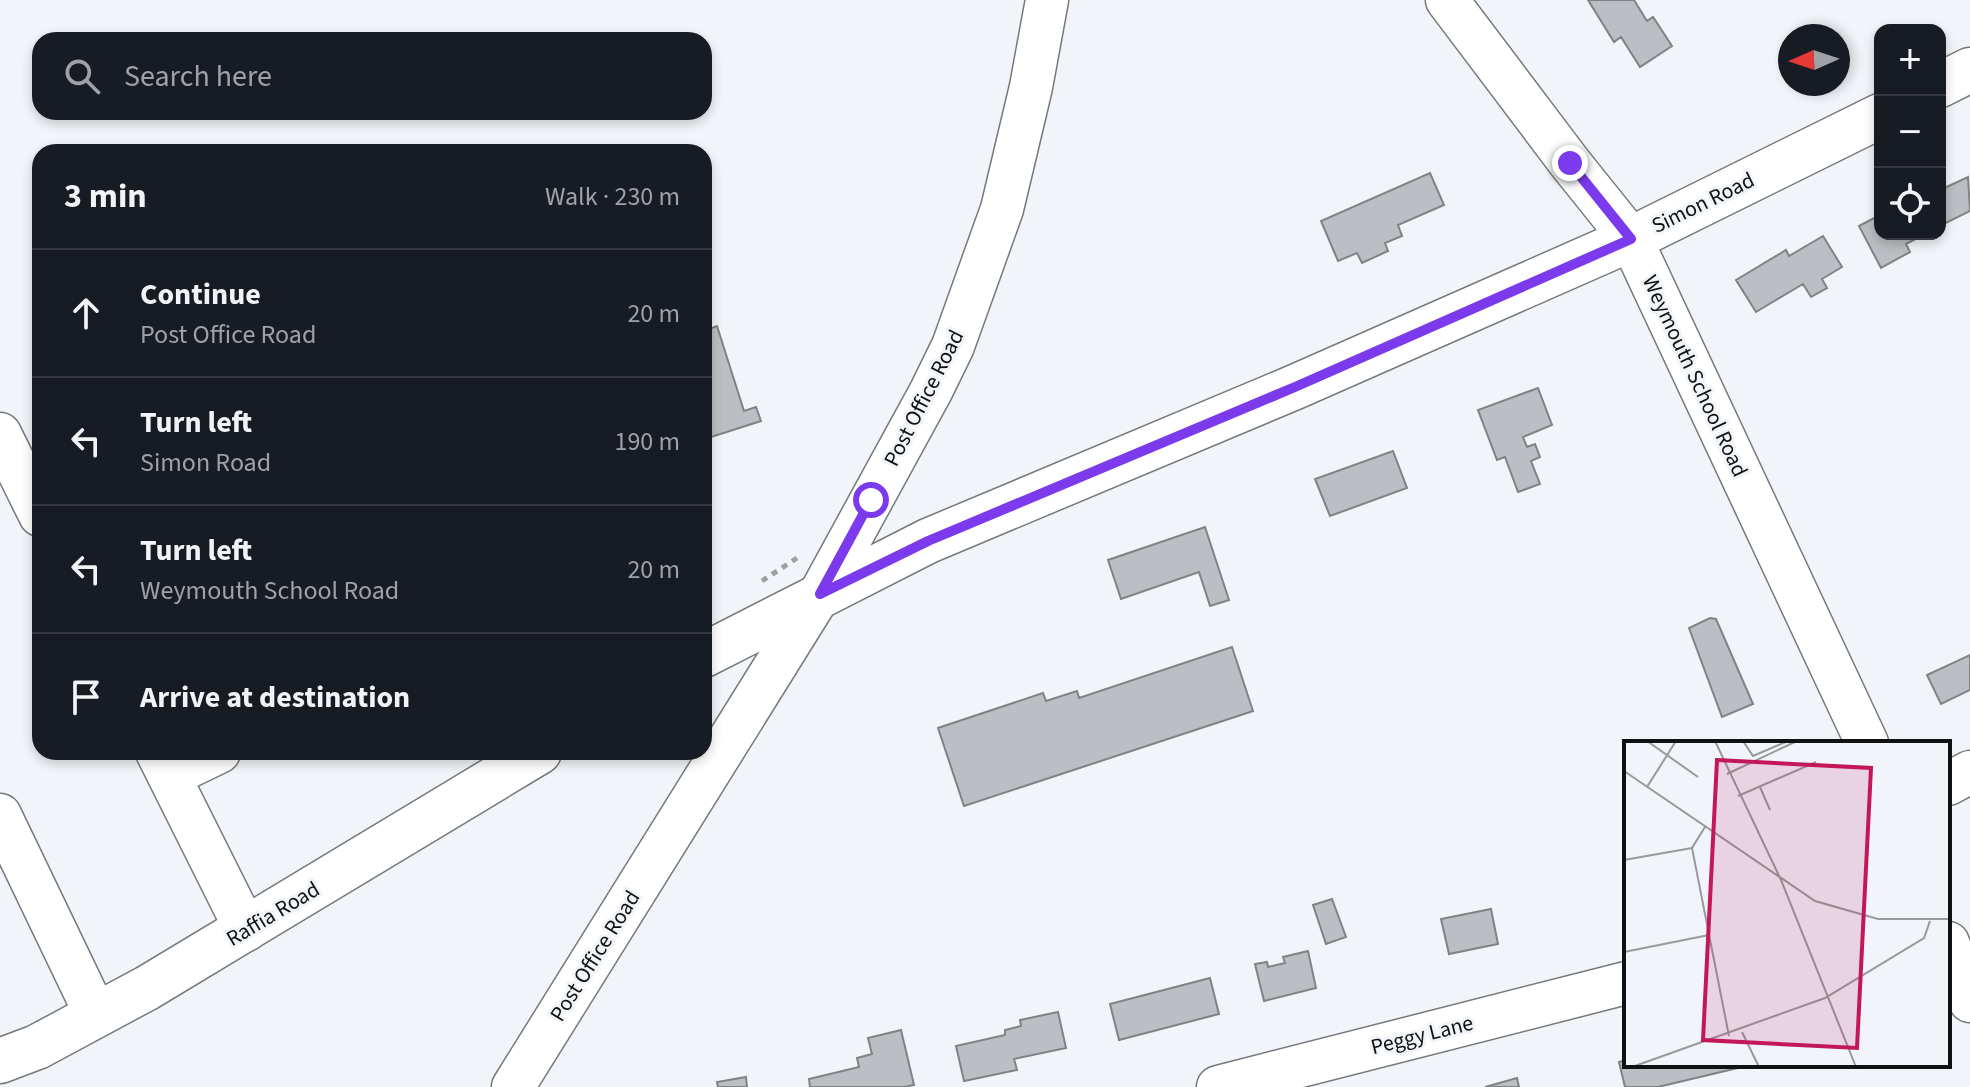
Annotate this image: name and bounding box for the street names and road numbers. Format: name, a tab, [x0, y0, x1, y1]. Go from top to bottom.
street label: Simon Road	[1646, 164, 1760, 242]
street label: Weymouth School Road	[1634, 270, 1756, 482]
street label: Post Office Road	[876, 324, 972, 472]
street label: Raffia Road	[220, 873, 326, 955]
street label: Post Office Road	[542, 884, 648, 1028]
street label: Peggy Lane	[1367, 1007, 1477, 1063]

